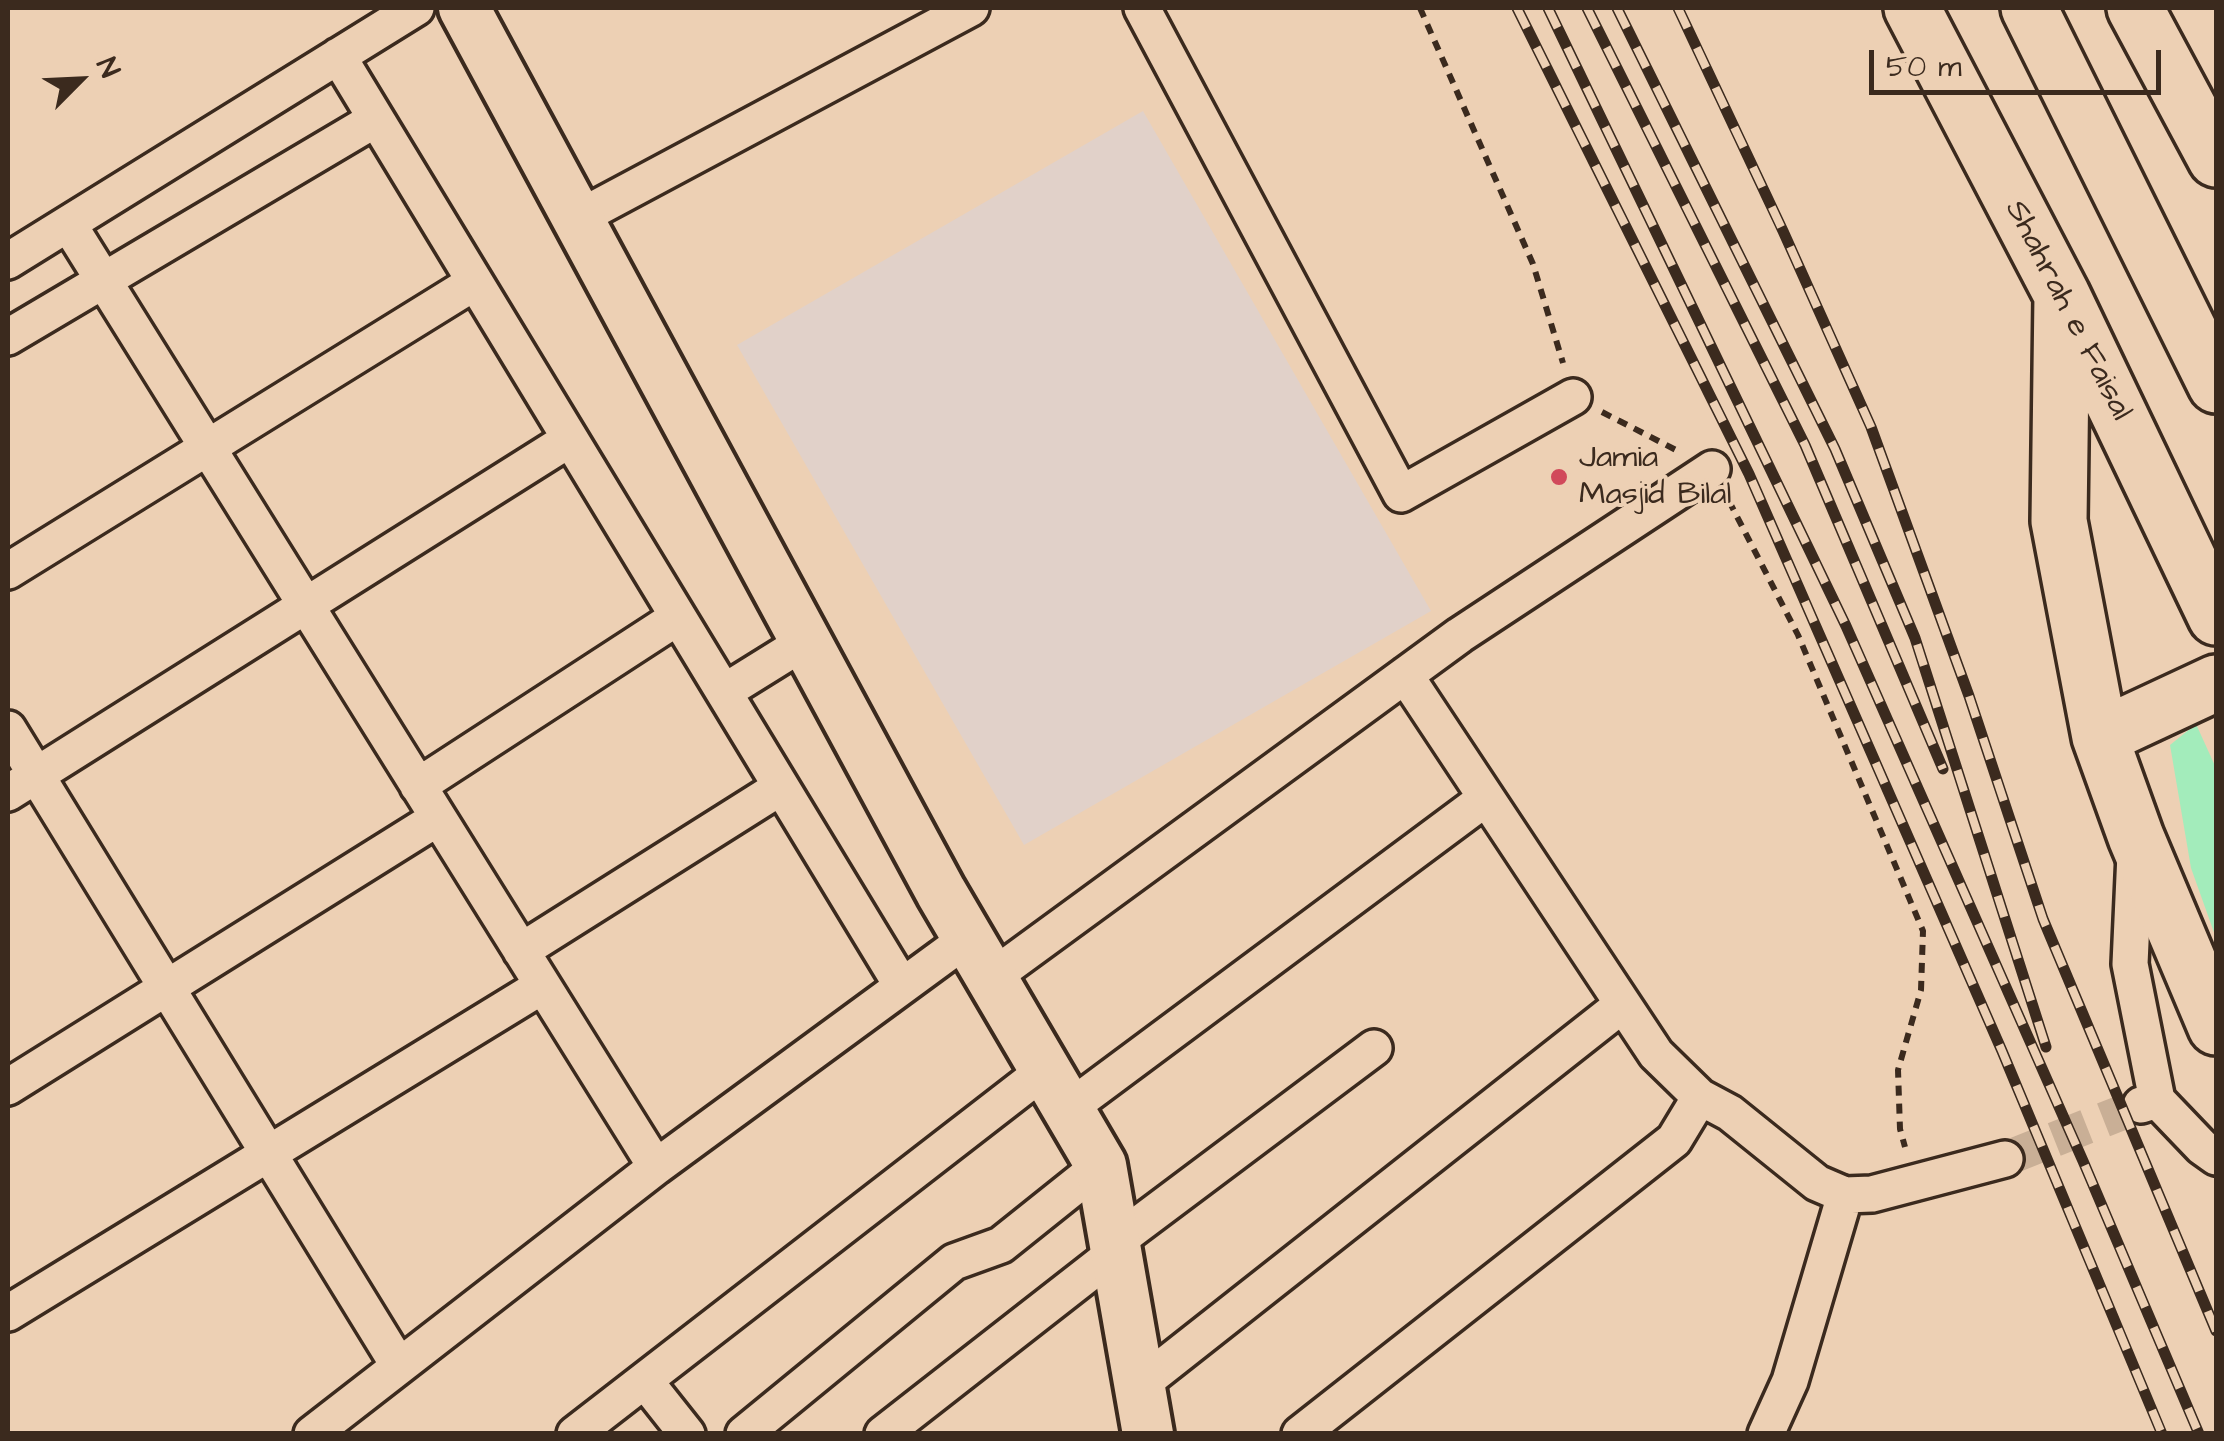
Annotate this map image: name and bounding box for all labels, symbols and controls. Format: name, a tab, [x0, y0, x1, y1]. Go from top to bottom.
north arrow	[30, 30, 130, 130]
scale bar	[1874, 30, 2166, 92]
text: 50 m	[1886, 46, 1962, 88]
text: N	[86, 52, 129, 84]
street label: Shahrah e Faisal	[1995, 195, 2139, 427]
place label: Jamia Masjid Bilal	[1579, 440, 1732, 515]
marker: Jamia Masjid Bilal	[1548, 466, 1570, 488]

